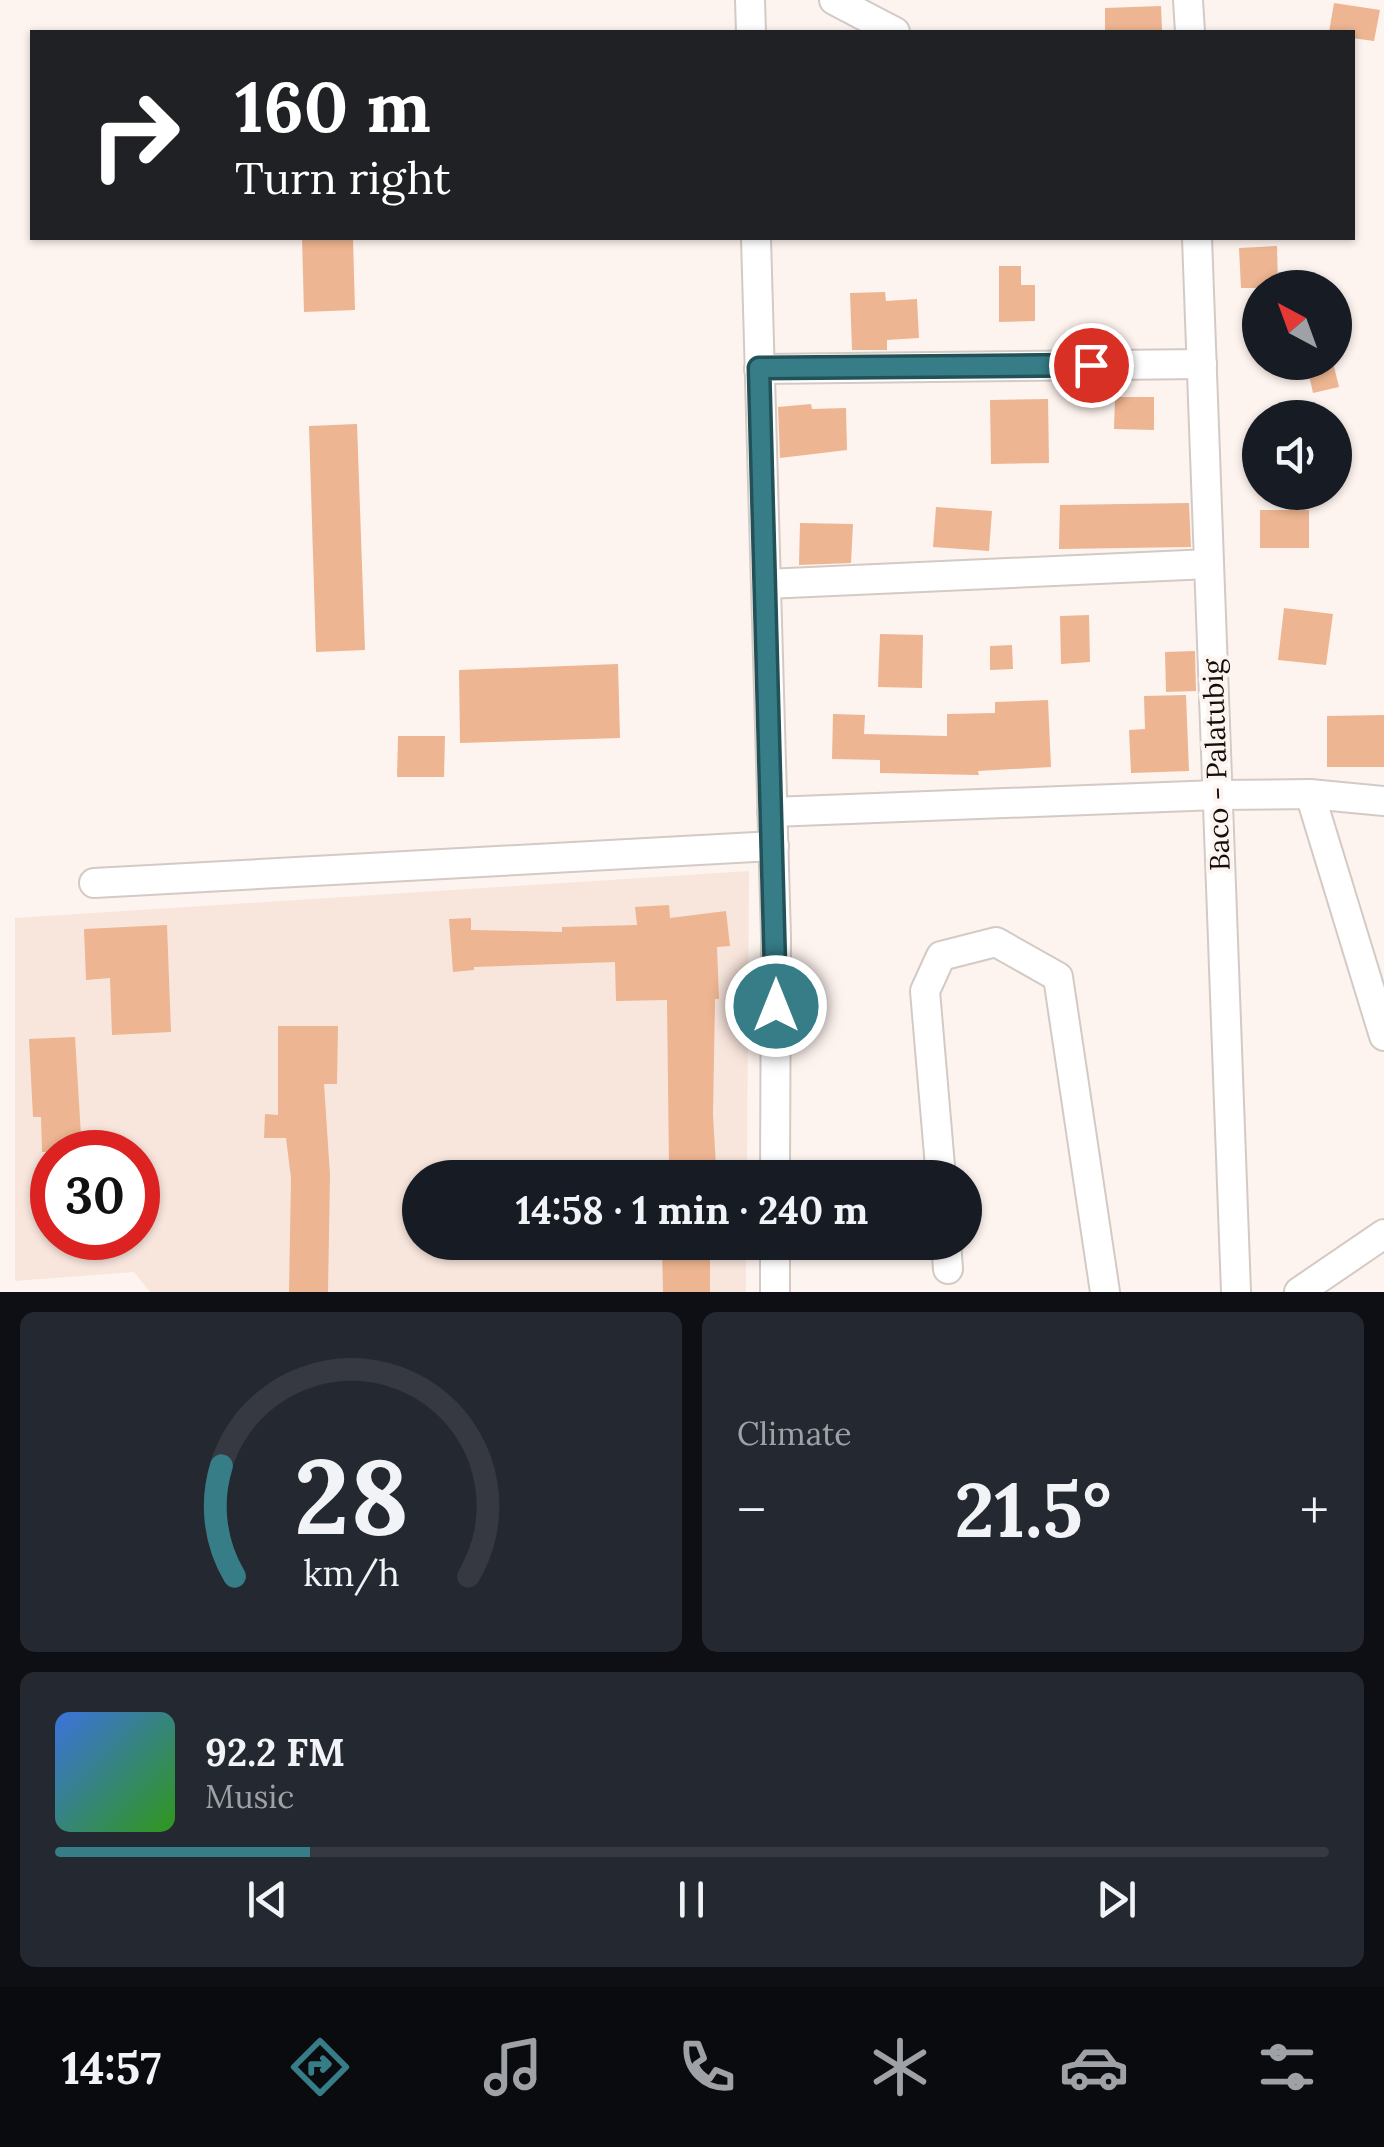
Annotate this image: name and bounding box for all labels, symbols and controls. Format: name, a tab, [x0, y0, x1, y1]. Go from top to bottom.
text: 160 m	[235, 62, 431, 151]
icon: right	[70, 70, 200, 200]
text: Turn right	[235, 149, 451, 206]
north arrow	[1242, 270, 1352, 380]
map controls	[1242, 270, 1352, 510]
pin	[1049, 323, 1134, 408]
icon: arrive	[1064, 338, 1119, 393]
button: sound	[1242, 400, 1352, 510]
street label: Baco - Palatubig	[1194, 658, 1238, 871]
position arrow	[724, 954, 828, 1058]
speed limit sign: 30	[30, 1130, 160, 1260]
text: 14:58 · 1 min · 240 m	[516, 1186, 868, 1234]
text: Climate	[737, 1413, 852, 1454]
text: 28	[294, 1429, 408, 1562]
text: 21.5°	[954, 1462, 1112, 1558]
text: −	[737, 1475, 766, 1545]
text: +	[1300, 1475, 1329, 1545]
text: km/h	[303, 1550, 399, 1596]
text: 92.2 FM	[205, 1728, 345, 1776]
text: Music	[205, 1776, 294, 1817]
icon: previous	[240, 1872, 295, 1927]
icon: pause	[664, 1872, 719, 1927]
icon: next	[1089, 1872, 1144, 1927]
icon: directions	[285, 2032, 355, 2102]
icon: music	[478, 2032, 548, 2102]
icon: phone	[672, 2032, 742, 2102]
icon: climate	[865, 2032, 935, 2102]
icon: car	[1059, 2032, 1129, 2102]
icon: filters	[1252, 2032, 1322, 2102]
text: 14:57	[62, 2039, 161, 2096]

